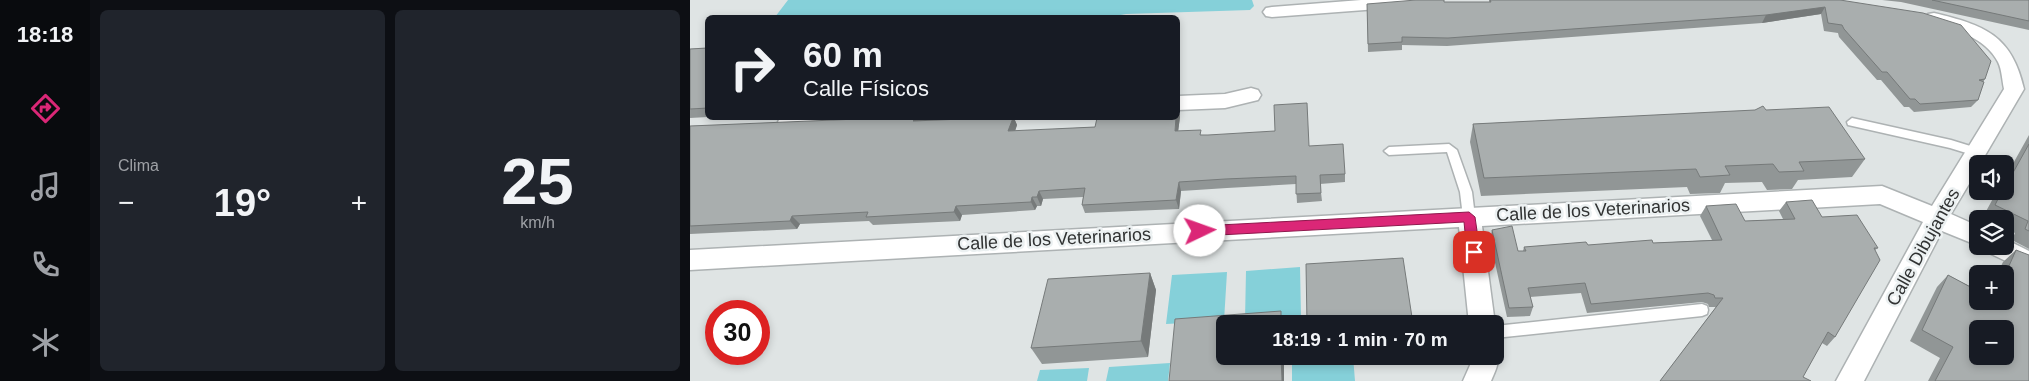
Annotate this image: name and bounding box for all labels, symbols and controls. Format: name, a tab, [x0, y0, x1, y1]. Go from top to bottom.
text: 18:18	[17, 22, 73, 47]
icon: right	[720, 35, 785, 100]
text: 60 m	[803, 35, 883, 74]
text: Calle Físicos	[803, 76, 929, 101]
icon: directions	[28, 91, 63, 126]
text: 25	[501, 145, 574, 218]
map controls	[1969, 155, 2014, 365]
button: sound	[1969, 155, 2014, 200]
text: Clima	[118, 157, 159, 174]
icon: music	[28, 169, 63, 204]
text: 19°	[214, 182, 271, 224]
street label: Calle Dibujantes	[1882, 185, 1964, 309]
text: −	[118, 187, 134, 218]
text: +	[351, 187, 367, 218]
street label: Calle de los Veterinarios	[1496, 195, 1690, 225]
position arrow	[1173, 204, 1225, 256]
button: layers	[1969, 210, 2014, 255]
text: km/h	[520, 214, 555, 231]
street label: Calle de los Veterinarios	[957, 224, 1151, 254]
pin	[1453, 231, 1495, 273]
icon: arrive	[1460, 238, 1488, 266]
icon: phone	[28, 247, 63, 282]
button: +	[1969, 265, 2014, 310]
speed limit sign: 30	[705, 300, 770, 365]
button: −	[1969, 320, 2014, 365]
icon: climate	[28, 325, 63, 360]
text: 18:19 · 1 min · 70 m	[1272, 329, 1448, 350]

